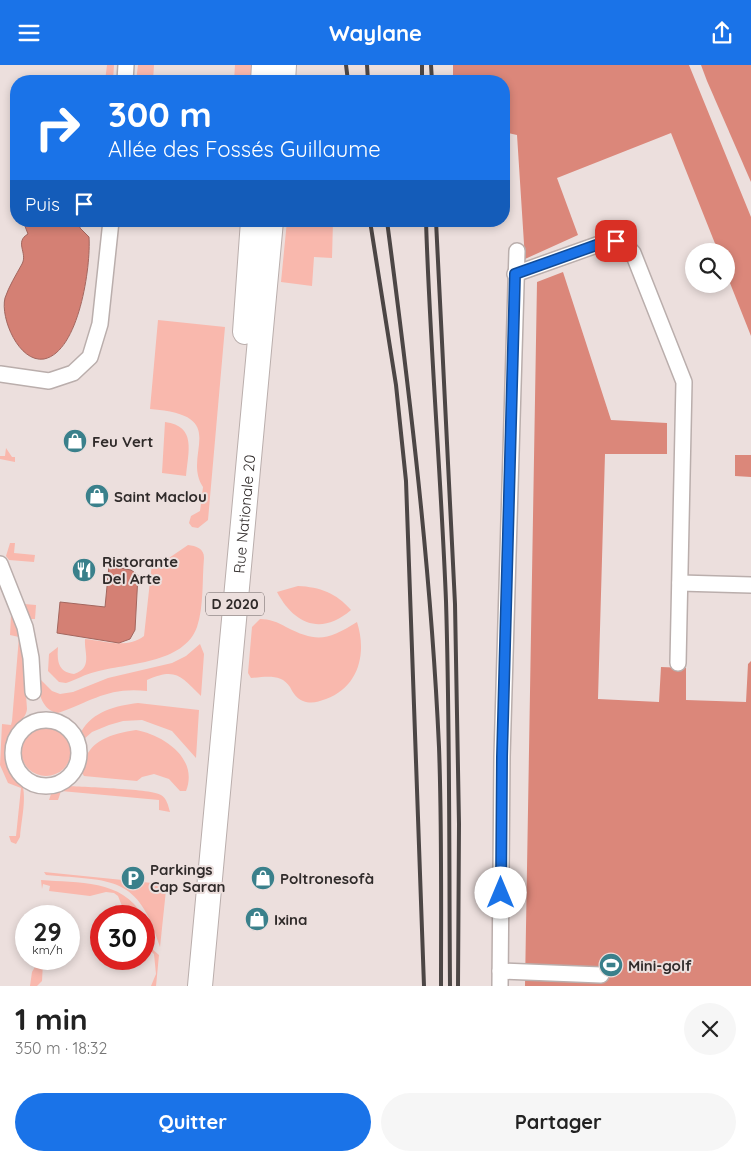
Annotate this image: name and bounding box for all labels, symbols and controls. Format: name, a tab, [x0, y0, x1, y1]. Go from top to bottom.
icon: menu	[15, 19, 43, 47]
text: Waylane	[329, 19, 422, 47]
icon: share	[708, 19, 736, 47]
text: 300 m	[108, 92, 212, 136]
icon: right	[25, 95, 90, 160]
text: Allée des Fossés Guillaume	[108, 135, 381, 163]
icon: arrive	[70, 190, 98, 218]
text: Puis	[25, 192, 60, 216]
pin	[595, 220, 637, 262]
icon: arrive	[602, 227, 630, 255]
map controls	[685, 243, 735, 293]
button: search	[685, 243, 735, 293]
shop icon: Feu Vert	[62, 428, 88, 454]
place label: Feu Vert	[92, 432, 153, 451]
street label: Rue Nationale 20	[229, 454, 259, 574]
shop icon: Saint Maclou	[84, 483, 110, 509]
place label: Saint Maclou	[114, 487, 207, 506]
place label: Ristorante Del Arte	[102, 552, 178, 588]
restaurant icon: Ristorante Del Arte	[71, 557, 97, 583]
road number: D 2020	[206, 593, 264, 615]
place label: Parkings Cap Saran	[150, 860, 226, 896]
parking icon: Parkings Cap Saran	[120, 865, 146, 891]
shop icon: Poltronesofà	[250, 865, 276, 891]
position arrow	[474, 866, 526, 918]
place label: Poltronesofà	[280, 869, 374, 888]
speed limit sign: 30	[90, 905, 155, 970]
shop icon: Ixina	[244, 906, 270, 932]
place label: Ixina	[274, 910, 307, 929]
text: 29	[33, 916, 62, 947]
text: km/h	[32, 942, 63, 957]
sports icon: Mini-golf	[598, 952, 624, 978]
place label: Mini-golf	[628, 956, 692, 975]
text: 1 min	[15, 1000, 88, 1038]
button: close	[684, 1003, 736, 1055]
text: 350 m · 18:32	[15, 1038, 107, 1058]
button: Quitter	[15, 1093, 371, 1151]
button: Partager	[381, 1093, 736, 1151]

